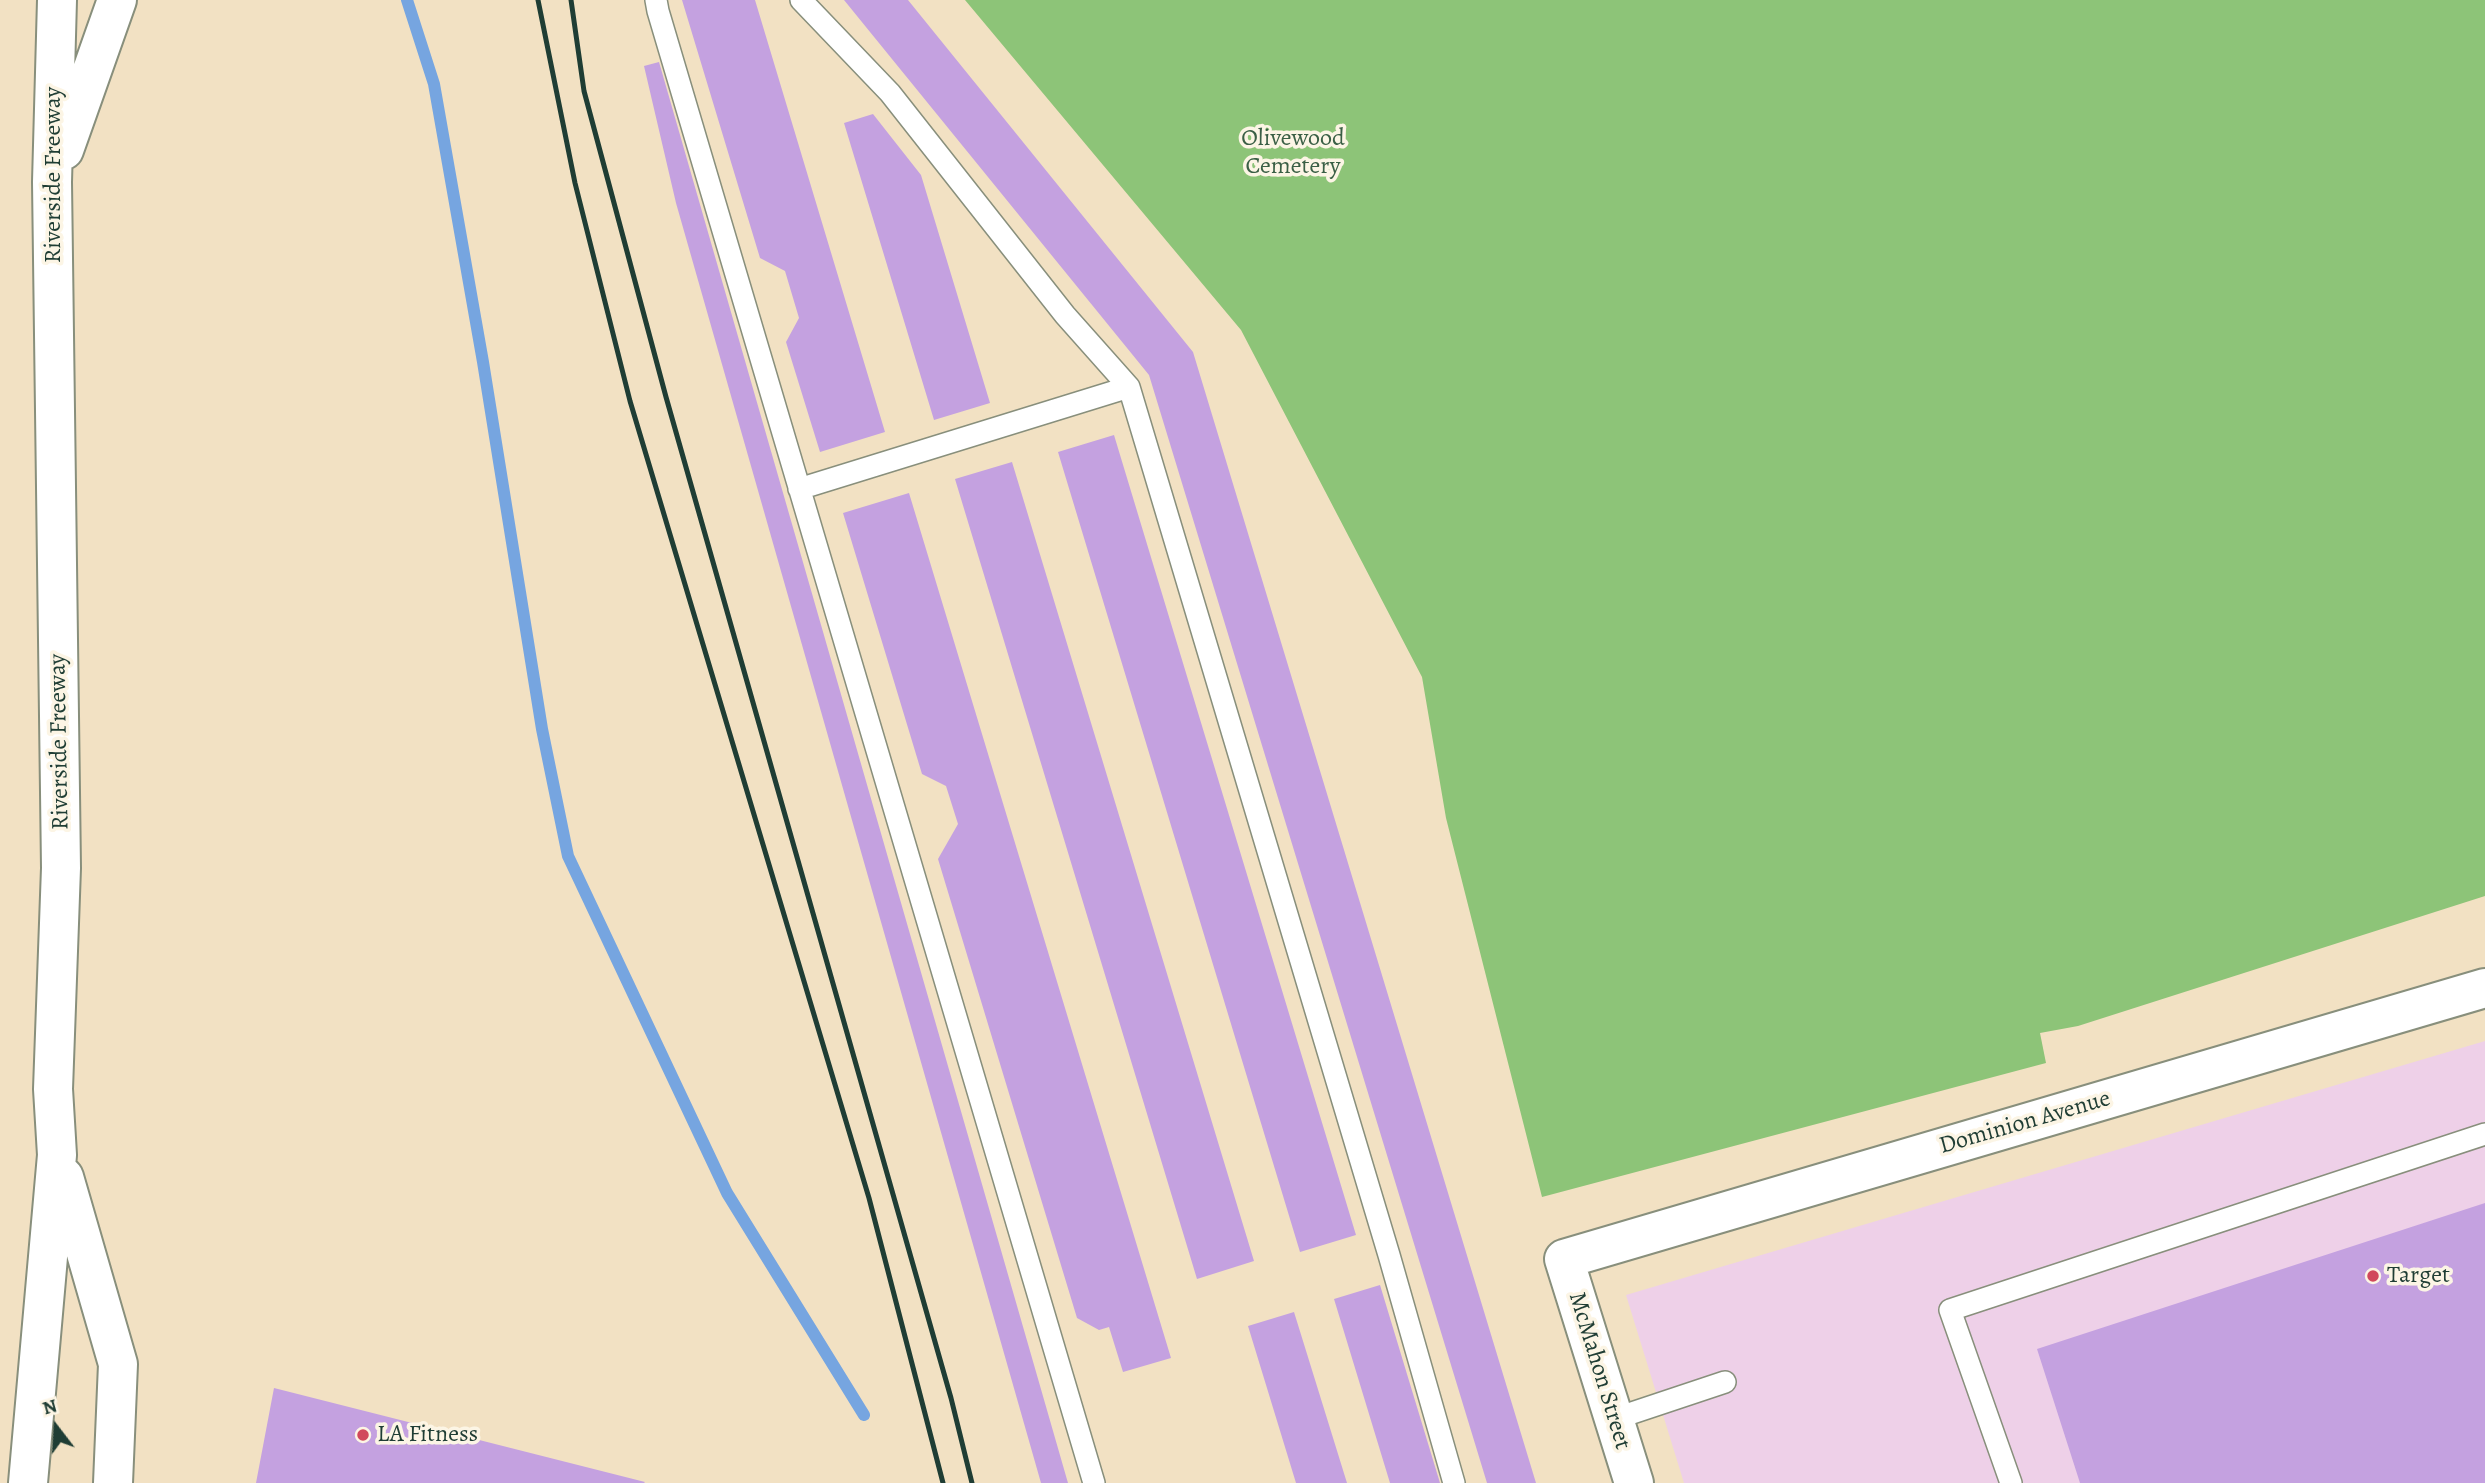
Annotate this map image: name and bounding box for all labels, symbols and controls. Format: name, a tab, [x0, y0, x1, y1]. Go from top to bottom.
street label: Riverside Freeway	[40, 87, 68, 263]
park label: Olivewood Cemetery	[1241, 125, 1345, 181]
street label: Riverside Freeway	[44, 654, 76, 830]
street label: Dominion Avenue	[1936, 1085, 2114, 1161]
place label: Target	[2387, 1262, 2450, 1290]
marker: Target	[2365, 1268, 2381, 1284]
street label: McMahon Street	[1561, 1289, 1637, 1453]
north arrow	[21, 1392, 91, 1462]
text: N	[39, 1392, 60, 1421]
place label: LA Fitness	[377, 1421, 478, 1449]
marker: LA Fitness	[355, 1427, 371, 1443]

